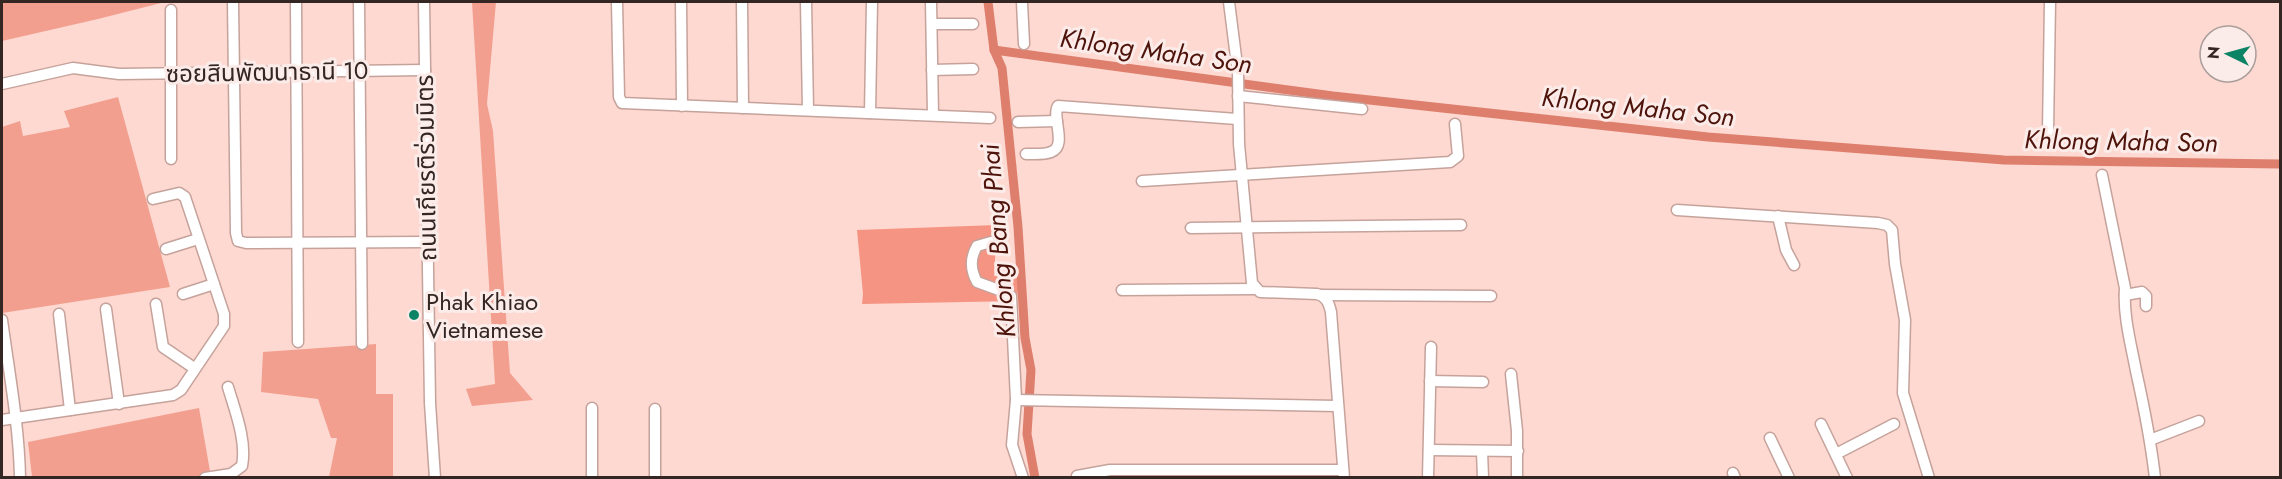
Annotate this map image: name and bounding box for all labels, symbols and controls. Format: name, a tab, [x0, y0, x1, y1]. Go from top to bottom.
water label: Khlong Maha Son	[1057, 19, 1255, 83]
north arrow	[2198, 24, 2258, 84]
text: N	[2202, 45, 2226, 60]
street label: ซอยสินพัฒนาธานี 10	[165, 53, 369, 91]
street label: ถนนเกียรติร่วมมิตร	[407, 74, 445, 262]
water label: Khlong Maha Son	[1540, 78, 1736, 136]
water label: Khlong Maha Son	[2024, 120, 2218, 162]
water label: Khlong Bang Phai	[971, 142, 1025, 339]
place label: Phak Khiao Vietnamese	[426, 284, 543, 347]
marker: Phak Khiao Vietnamese	[407, 308, 421, 322]

